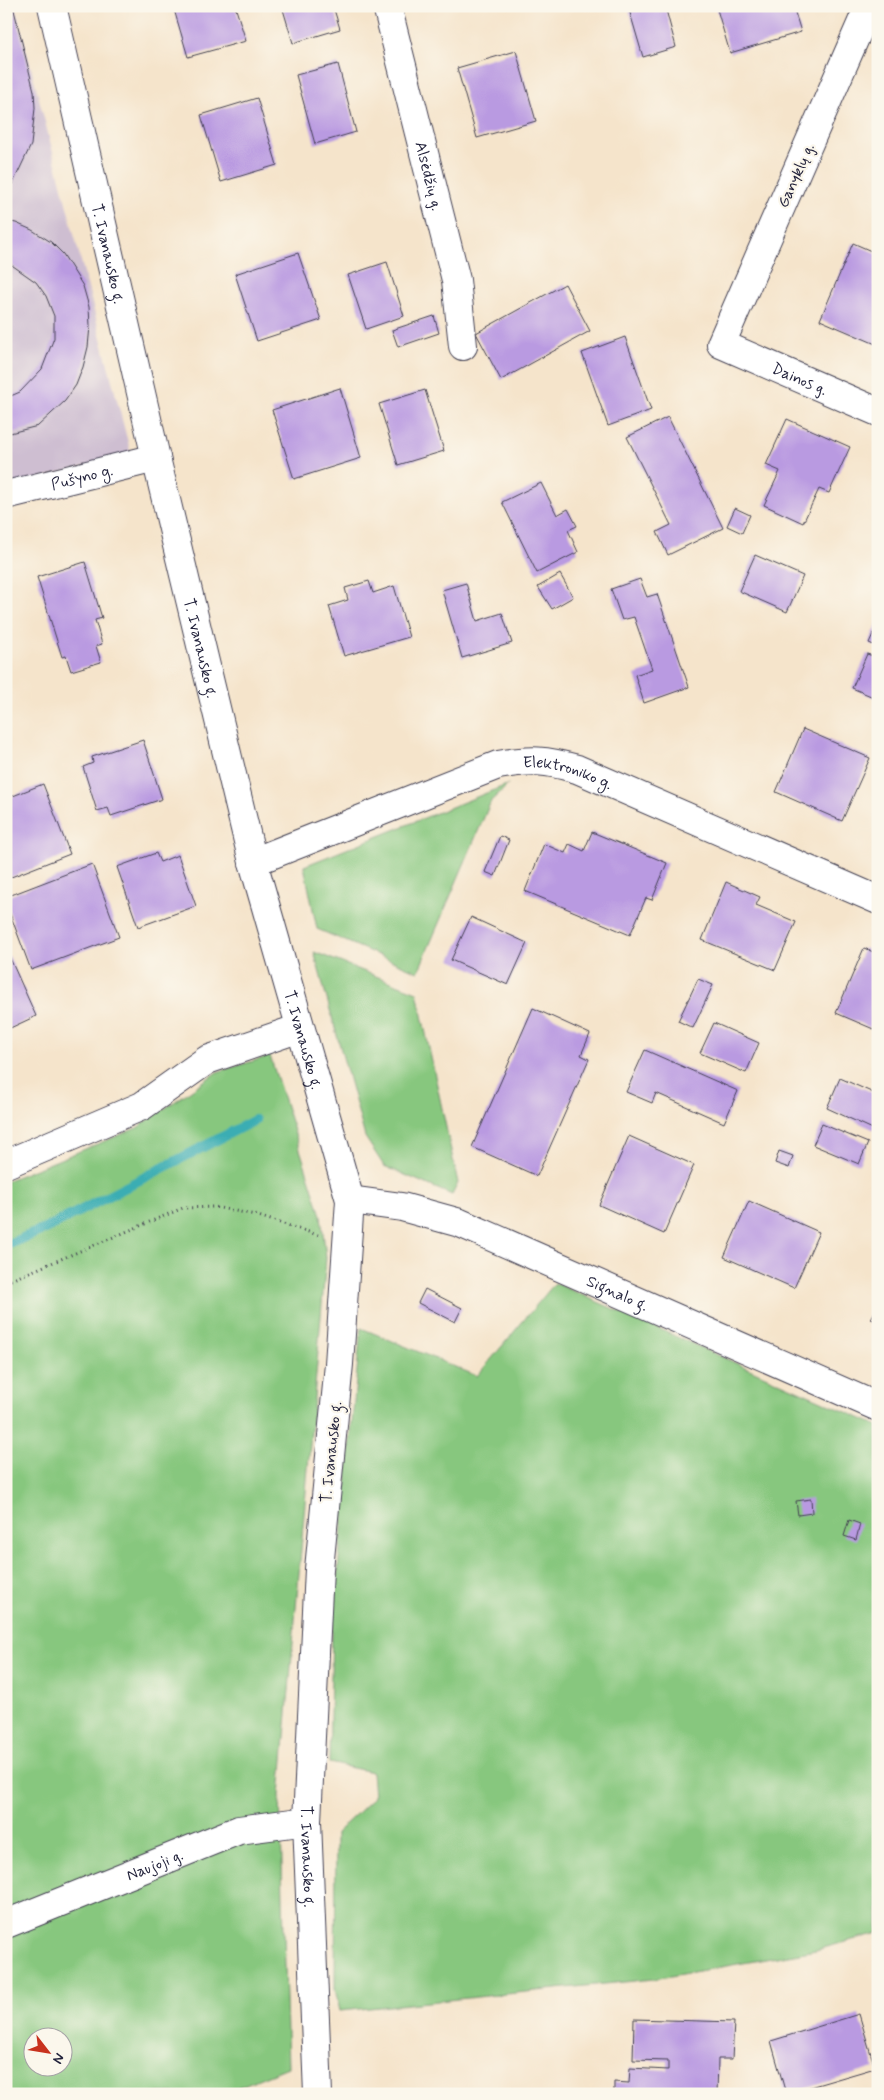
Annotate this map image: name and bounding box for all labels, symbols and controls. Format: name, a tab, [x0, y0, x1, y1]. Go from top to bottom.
street label: Alsėdžių g.	[409, 139, 447, 213]
street label: Ganyklų g.	[773, 140, 820, 211]
street label: T. Ivanausko g.	[86, 202, 129, 306]
street label: Dainos g.	[768, 358, 830, 401]
street label: Pušyno g.	[49, 460, 115, 496]
street label: T. Ivanausko g.	[178, 596, 222, 700]
street label: Elektroniko g.	[523, 752, 615, 795]
street label: T. Ivanausko g.	[278, 988, 327, 1092]
street label: Signalo g.	[583, 1271, 651, 1317]
street label: T. Ivanausko g.	[316, 1400, 348, 1504]
street label: T. Ivanausko g.	[295, 1805, 319, 1908]
street label: Naujoji g.	[124, 1845, 186, 1886]
north arrow	[22, 2028, 72, 2078]
text: N	[48, 2050, 68, 2067]

